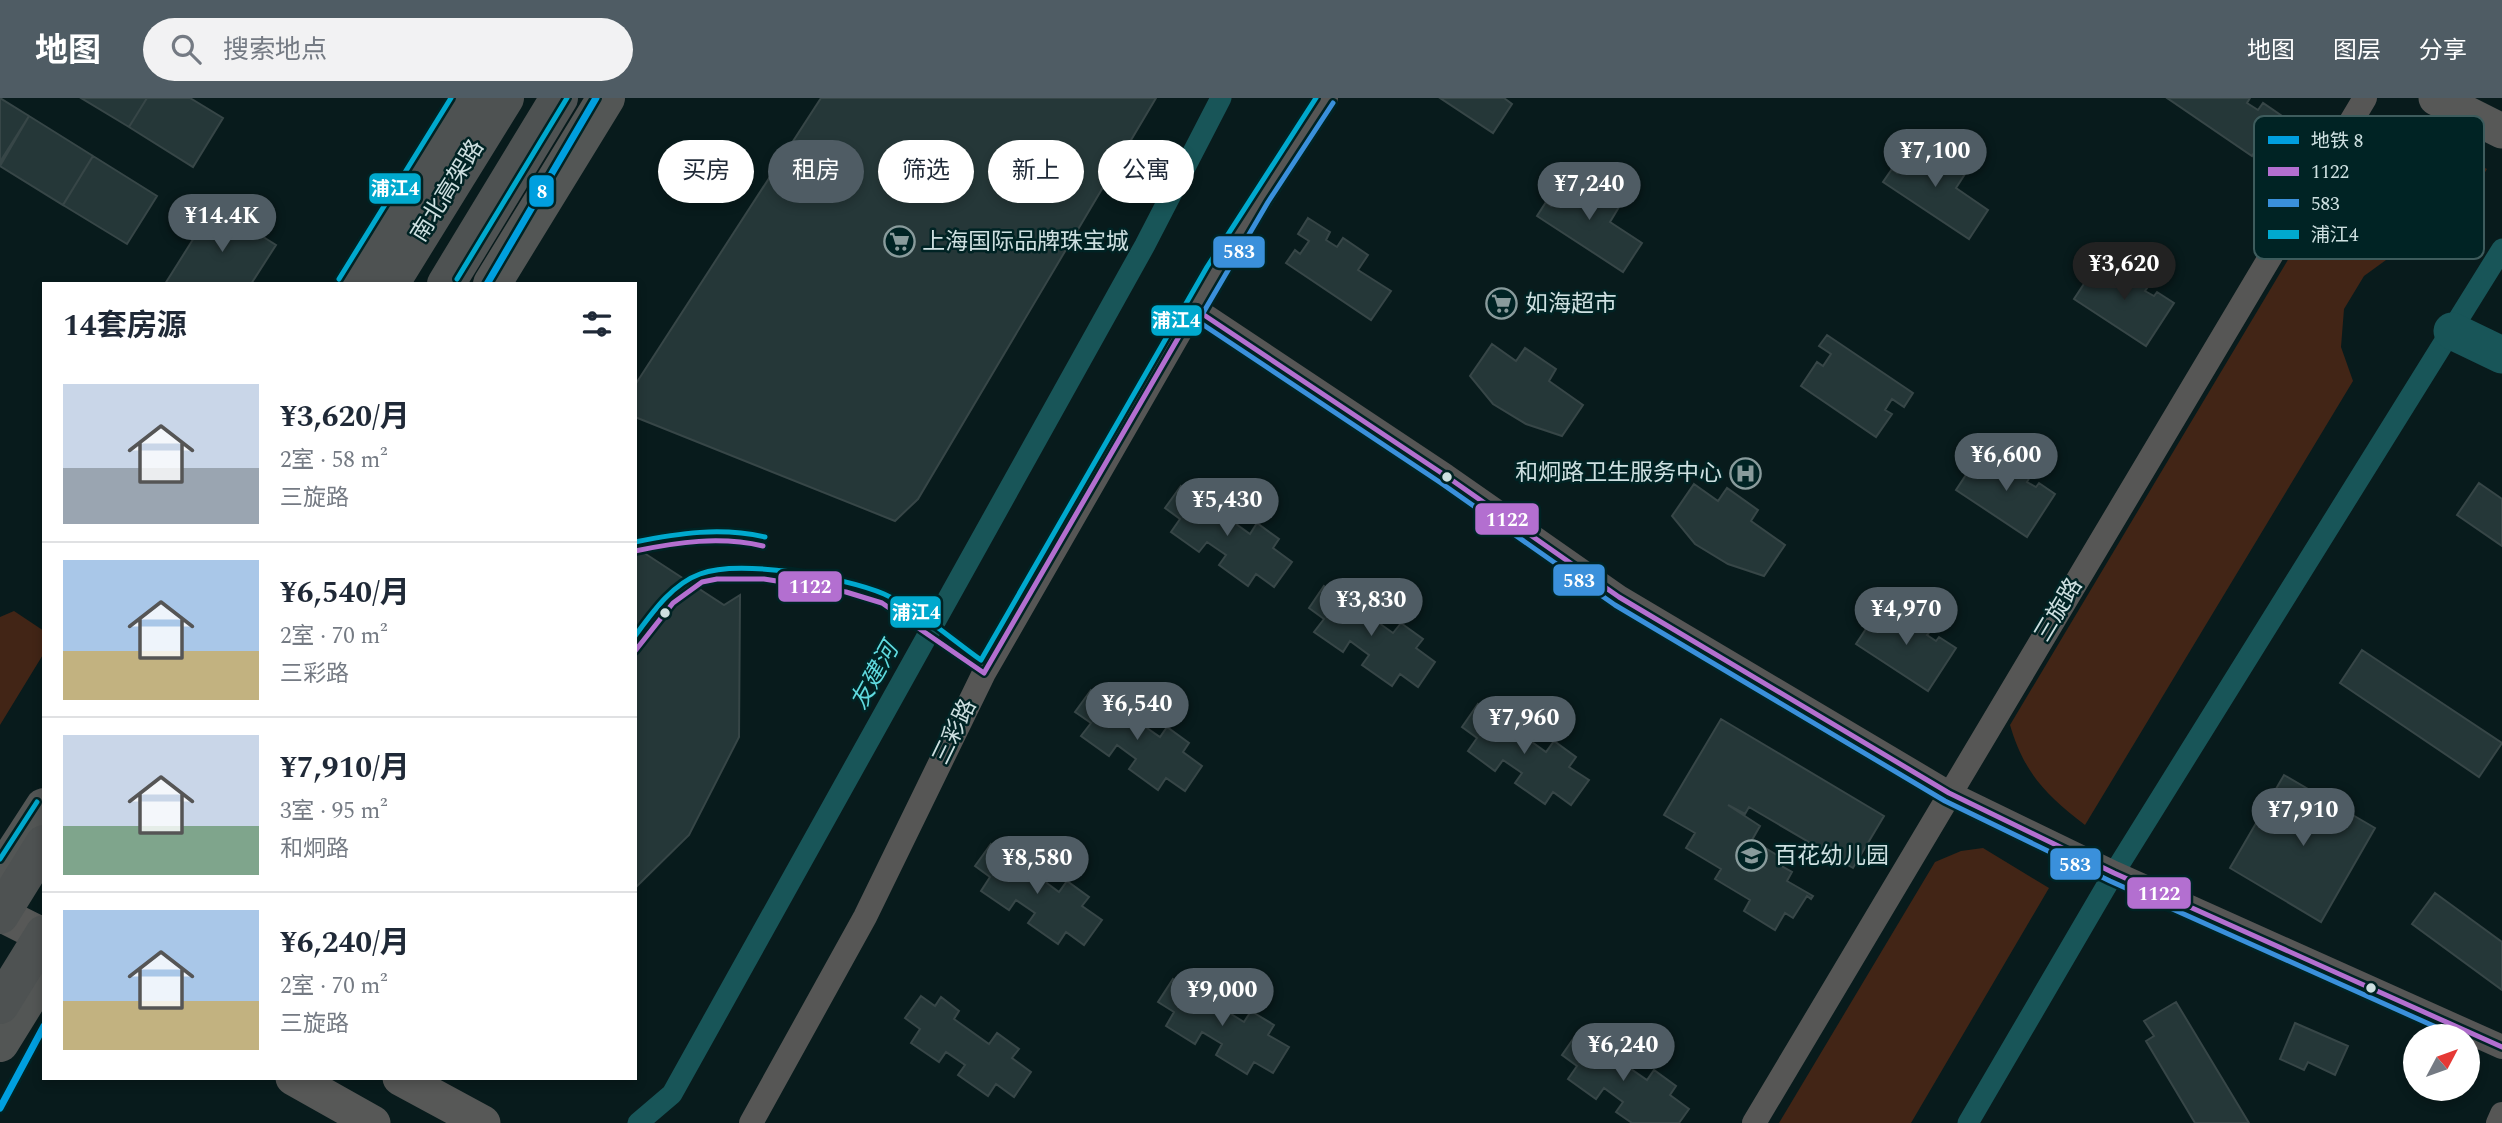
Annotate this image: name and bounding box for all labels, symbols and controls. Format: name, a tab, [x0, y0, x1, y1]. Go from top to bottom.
search box	[143, 18, 633, 81]
text: 地图	[35, 26, 101, 76]
icon: search	[167, 30, 205, 68]
text: 搜索地点	[223, 30, 327, 70]
text: 地图	[2247, 33, 2295, 69]
text: 图层	[2333, 33, 2381, 69]
text: 分享	[2419, 33, 2467, 69]
legend	[2254, 116, 2484, 259]
text: 地铁 8	[2311, 127, 2363, 156]
pin: ¥7,100	[1878, 130, 1992, 189]
street label: 南北高架路	[403, 133, 493, 249]
text: ¥7,100	[1900, 134, 1970, 169]
chip: 买房	[658, 140, 754, 203]
chip: 租房	[768, 140, 864, 203]
chip: 筛选	[878, 140, 974, 203]
chip: 新上	[988, 140, 1084, 203]
chip: 公寓	[1098, 140, 1194, 203]
text: 1122	[2311, 158, 2349, 187]
pin: ¥7,240	[1532, 162, 1646, 222]
text: ¥7,240	[1554, 167, 1624, 202]
line badge: 浦江4	[368, 172, 422, 205]
line badge: 8	[528, 174, 555, 208]
text: 浦江4	[371, 175, 420, 204]
text: 8	[537, 178, 547, 207]
text: 583	[2311, 190, 2340, 219]
pin: ¥14.4K	[165, 194, 279, 254]
text: ¥14.4K	[184, 199, 260, 234]
text: 浦江4	[2311, 221, 2359, 250]
supermarket icon: 上海国际品牌珠宝城	[882, 225, 916, 259]
place label: 上海国际品牌珠宝城	[922, 225, 1129, 260]
line badge: 583	[1212, 235, 1266, 269]
text: 583	[1223, 238, 1255, 267]
pin: ¥3,620	[2067, 242, 2181, 302]
text: ¥3,620	[2089, 247, 2159, 282]
supermarket icon: 如海超市	[1485, 287, 1519, 321]
place label: 如海超市	[1525, 287, 1617, 322]
text: 14套房源	[63, 303, 187, 349]
line badge: 浦江4	[1150, 304, 1203, 337]
icon: filters	[578, 305, 616, 343]
text: 浦江4	[1152, 307, 1201, 336]
text: ¥3,620/月	[280, 394, 410, 440]
icon: home	[119, 412, 203, 496]
pin: ¥6,600	[1949, 434, 2063, 493]
text: ¥6,600	[1971, 438, 2041, 473]
text: 2室 · 58 m²	[280, 443, 388, 478]
place label: 和炯路卫生服务中心	[1515, 456, 1722, 491]
hospital icon: 和炯路卫生服务中心	[1728, 456, 1762, 490]
unlabelled marker	[1440, 470, 1454, 484]
pin: ¥5,430	[1170, 478, 1284, 538]
text: 三旋路	[280, 481, 349, 516]
text: ¥5,430	[1192, 483, 1262, 518]
line badge: 1122	[1474, 502, 1540, 536]
text: 1122	[1486, 506, 1528, 535]
line badge: 583	[1552, 563, 1606, 597]
text: 583	[1563, 567, 1595, 596]
text: ¥6,540/月	[280, 570, 410, 616]
line badge: 1122	[777, 570, 843, 603]
street label: 三旋路	[2026, 571, 2092, 649]
text: 1122	[789, 573, 831, 602]
pin: ¥3,830	[1314, 578, 1428, 638]
text: ¥3,830	[1336, 583, 1406, 618]
icon: home	[119, 588, 203, 672]
pin: ¥4,970	[1849, 588, 1963, 647]
text: ¥4,970	[1871, 592, 1941, 627]
line badge: 浦江4	[889, 595, 942, 629]
text: 浦江4	[892, 599, 941, 628]
unlabelled marker	[658, 606, 672, 620]
text: 2室 · 70 m²	[280, 619, 388, 654]
water label: 友建河	[842, 632, 910, 716]
text: 三彩路	[280, 657, 349, 692]
pin: ¥6,540	[1080, 682, 1194, 742]
text: ¥6,540	[1102, 687, 1172, 722]
street label: 三彩路	[924, 693, 986, 771]
pin: ¥7,960	[1467, 696, 1581, 756]
text: ¥7,960	[1489, 701, 1559, 736]
text: ¥7,910/月	[280, 745, 410, 791]
icon: home	[119, 763, 203, 847]
pin: ¥7,910	[2246, 788, 2360, 848]
text: ¥7,910	[2268, 793, 2338, 828]
text: 3室 · 95 m²	[280, 794, 388, 829]
text: 和炯路	[280, 832, 349, 867]
pin: ¥8,580	[980, 836, 1094, 896]
school or university icon: 百花幼儿园	[1734, 839, 1768, 873]
place label: 百花幼儿园	[1774, 839, 1889, 874]
text: ¥8,580	[1002, 841, 1072, 876]
line badge: 583	[2049, 847, 2102, 881]
text: 583	[2059, 851, 2091, 880]
line badge: 1122	[2126, 876, 2192, 910]
text: 1122	[2138, 880, 2180, 909]
text: ¥6,240/月	[280, 920, 410, 966]
icon: home	[119, 938, 203, 1022]
pin: ¥9,000	[1165, 968, 1279, 1028]
text: 2室 · 70 m²	[280, 969, 388, 1004]
text: ¥9,000	[1187, 973, 1257, 1008]
unlabelled marker	[2364, 981, 2378, 995]
text: 三旋路	[280, 1007, 349, 1042]
pin: ¥6,240	[1566, 1024, 1680, 1083]
north arrow	[2403, 1024, 2480, 1101]
map controls	[2403, 1024, 2480, 1101]
text: ¥6,240	[1588, 1028, 1658, 1063]

